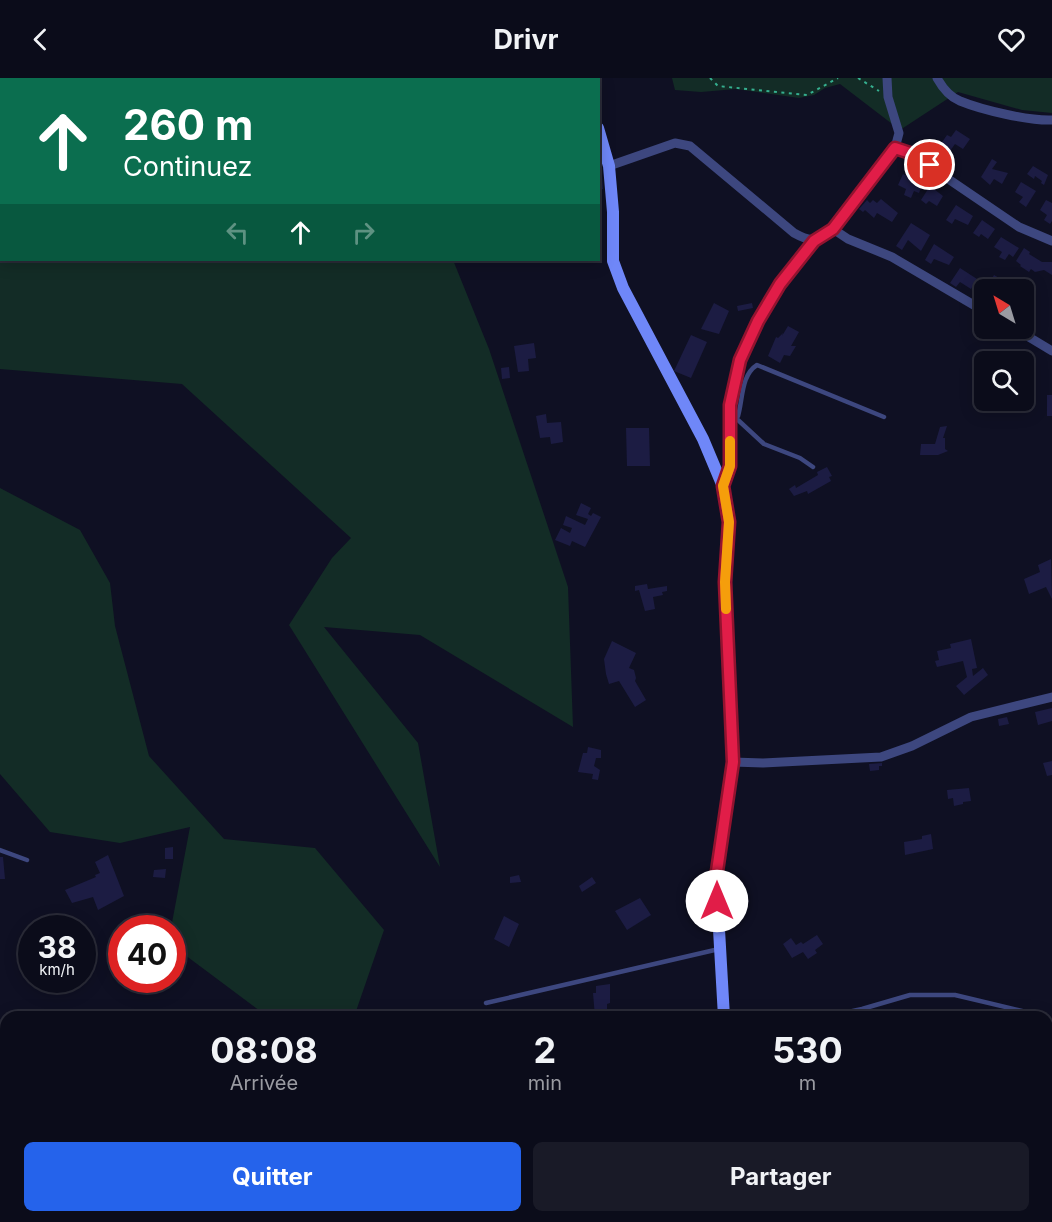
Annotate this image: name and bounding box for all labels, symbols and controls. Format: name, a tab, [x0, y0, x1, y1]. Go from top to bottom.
icon: back	[24, 23, 57, 56]
text: Drivr	[493, 23, 559, 56]
icon: heart	[995, 23, 1028, 56]
text: 260 m	[123, 99, 253, 150]
icon: ahead	[24, 102, 102, 180]
pin	[904, 139, 955, 190]
icon: arrive	[913, 148, 946, 181]
text: Continuez	[123, 150, 252, 183]
icon: left	[221, 216, 254, 249]
icon: ahead	[284, 216, 317, 249]
icon: right	[347, 216, 380, 249]
north arrow	[974, 279, 1034, 339]
map controls	[974, 279, 1034, 411]
button: search	[974, 351, 1034, 411]
position arrow	[685, 869, 749, 933]
speed limit sign: 40	[108, 915, 186, 993]
text: 38	[38, 929, 76, 965]
text: km/h	[39, 960, 75, 979]
text: 08:08	[210, 1028, 318, 1072]
text: 2	[534, 1028, 556, 1072]
text: 530	[772, 1028, 843, 1072]
text: Arrivée	[230, 1071, 298, 1095]
text: min	[528, 1071, 562, 1095]
text: m	[799, 1071, 816, 1095]
button: Quitter	[24, 1142, 521, 1211]
button: Partager	[533, 1142, 1029, 1211]

